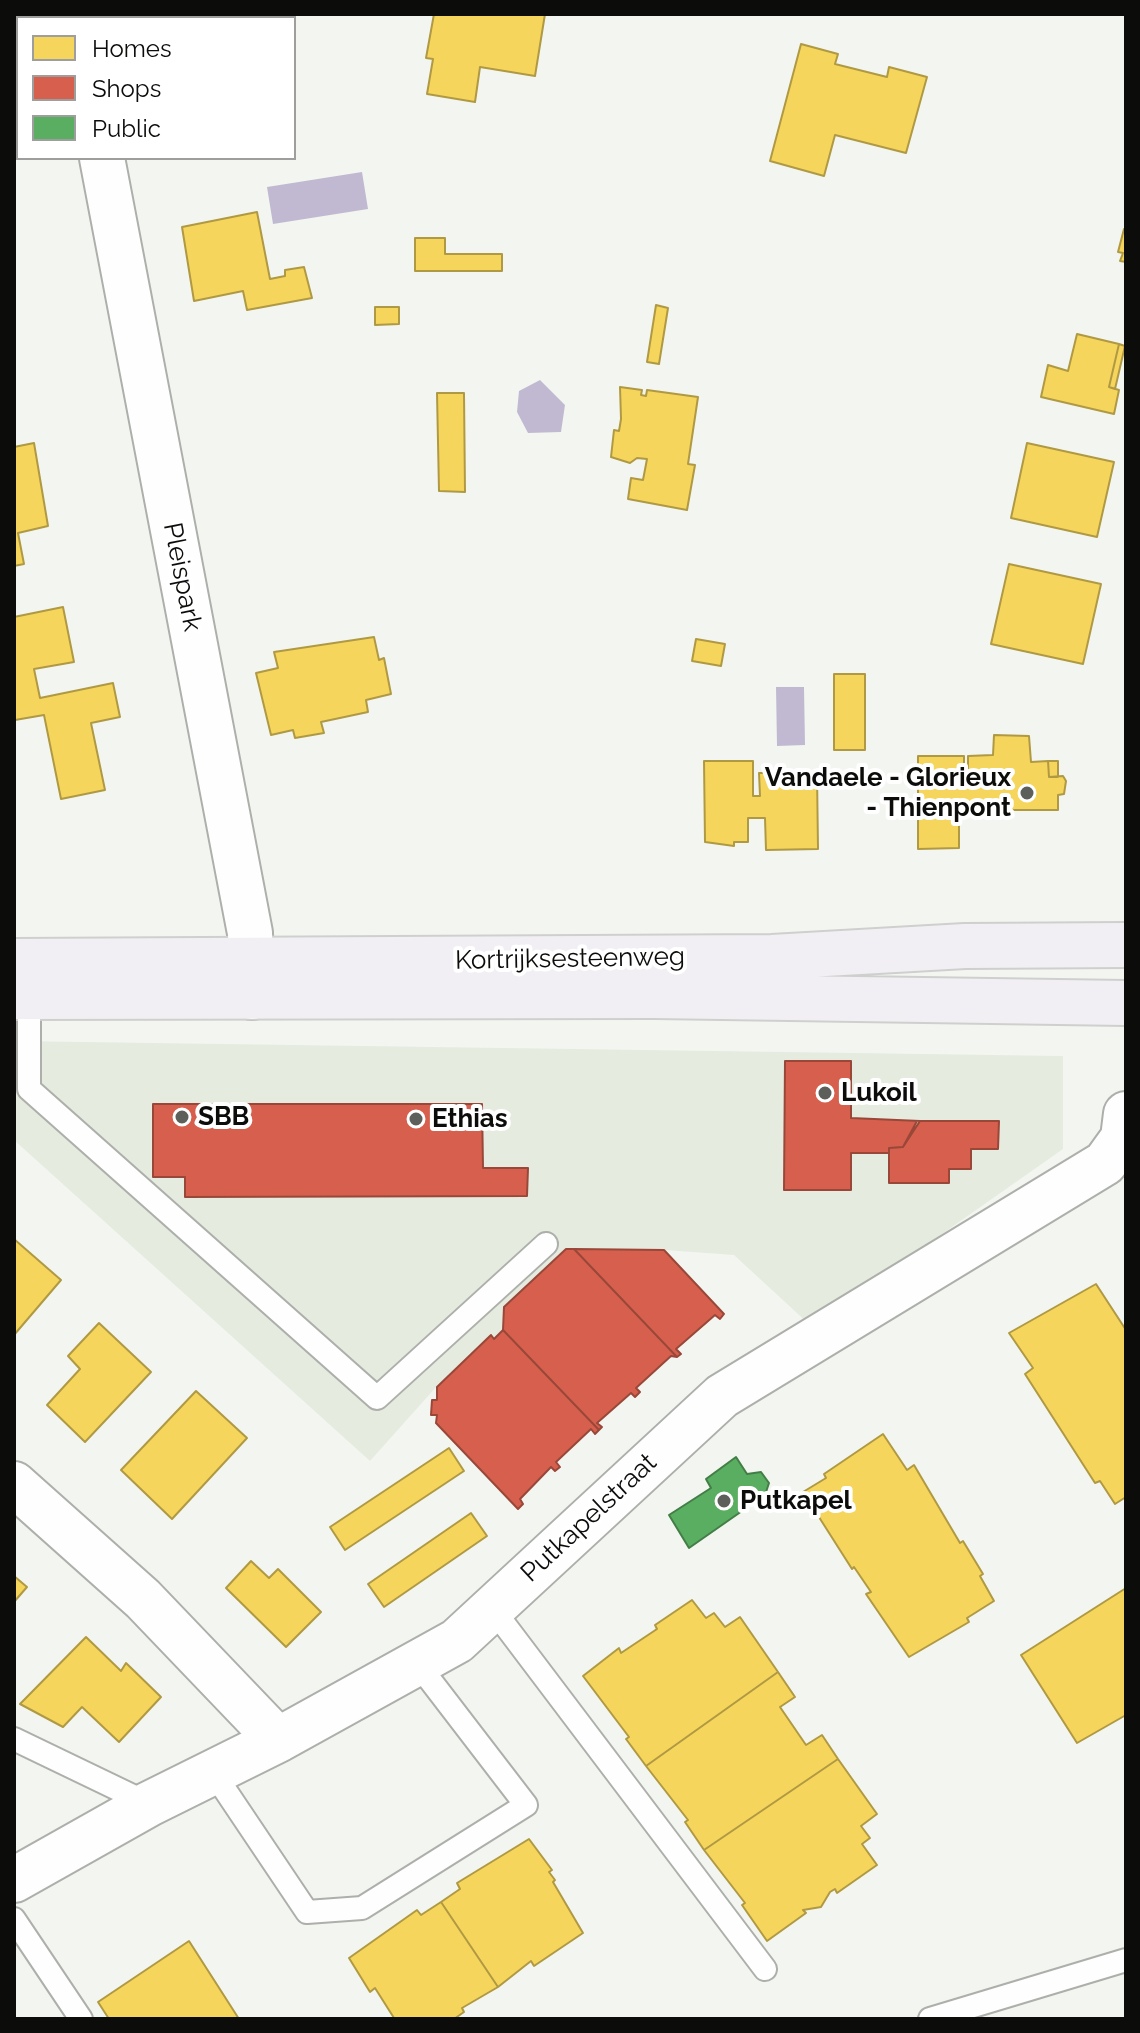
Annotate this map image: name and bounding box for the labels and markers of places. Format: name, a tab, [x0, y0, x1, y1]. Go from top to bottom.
place label: Vandaele - Glorieux - Thienpont	[765, 762, 1011, 824]
marker: Vandaele - Glorieux - Thienpont	[1018, 784, 1036, 802]
place label: Lukoil	[841, 1077, 917, 1109]
marker: Lukoil	[816, 1084, 834, 1102]
place label: SBB	[198, 1101, 249, 1133]
place label: Ethias	[432, 1103, 508, 1135]
marker: SBB	[173, 1108, 191, 1126]
marker: Ethias	[407, 1110, 425, 1128]
place label: Putkapel	[740, 1485, 852, 1517]
marker: Putkapel	[715, 1492, 733, 1510]

